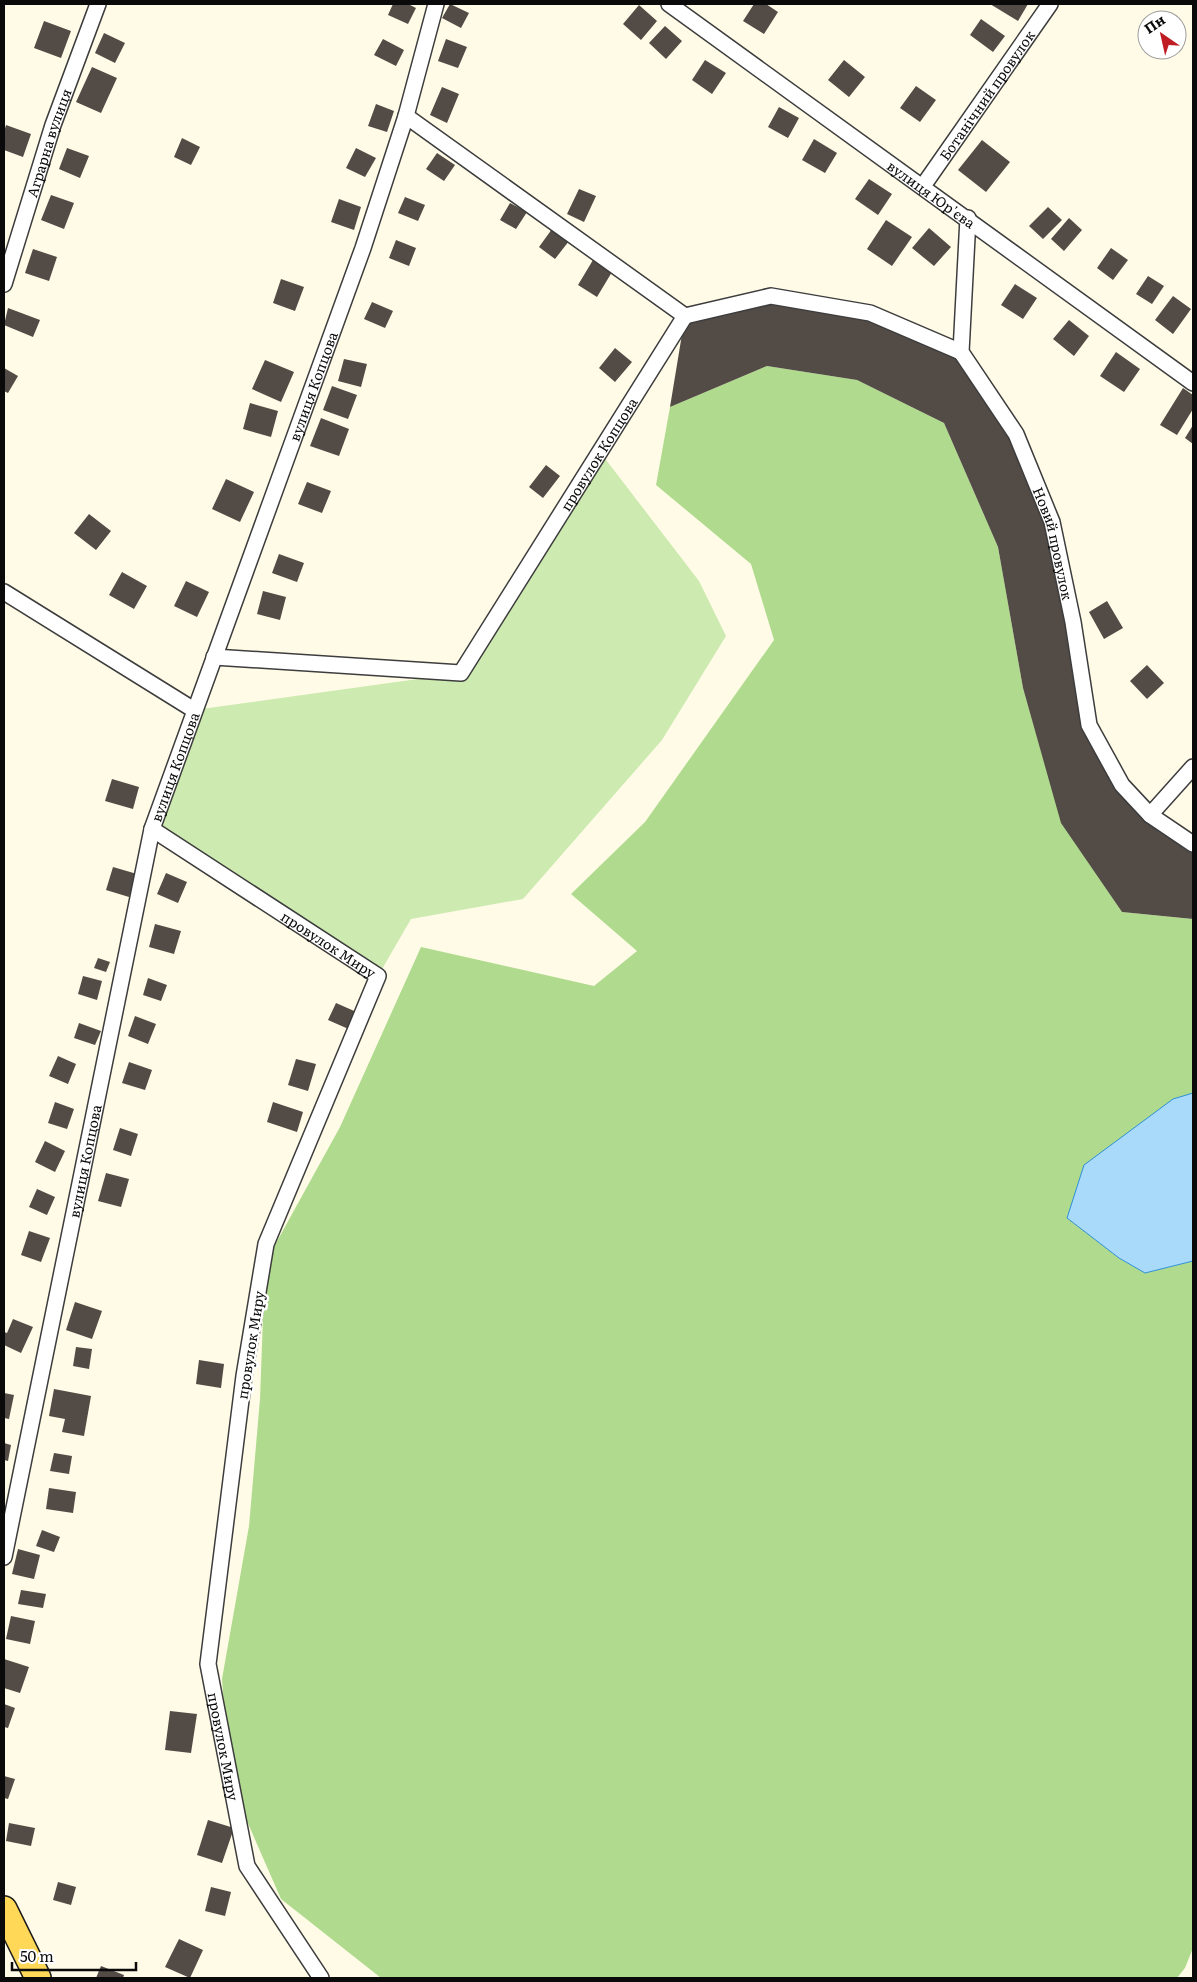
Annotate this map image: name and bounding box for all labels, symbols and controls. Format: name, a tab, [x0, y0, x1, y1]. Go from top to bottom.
text: Пн	[1140, 9, 1169, 38]
north arrow	[1137, 10, 1187, 60]
street label: Ботанічний провулок	[934, 25, 1039, 164]
street label: Аграрна вулиця	[21, 86, 76, 200]
street label: вулиця Юр'єва	[883, 155, 980, 233]
street label: вулиця Копцова	[284, 328, 342, 444]
street label: провулок Копцова	[555, 393, 642, 515]
street label: Новий провулок	[1029, 484, 1078, 602]
street label: вулиця Копцова	[146, 709, 204, 824]
street label: провулок Миру	[277, 906, 381, 983]
street label: вулиця Копцова	[63, 1102, 106, 1220]
street label: провулок Миру	[232, 1288, 269, 1401]
street label: провулок Миру	[204, 1691, 244, 1803]
scale bar	[12, 1940, 136, 1972]
text: 50 m	[20, 1944, 54, 1967]

